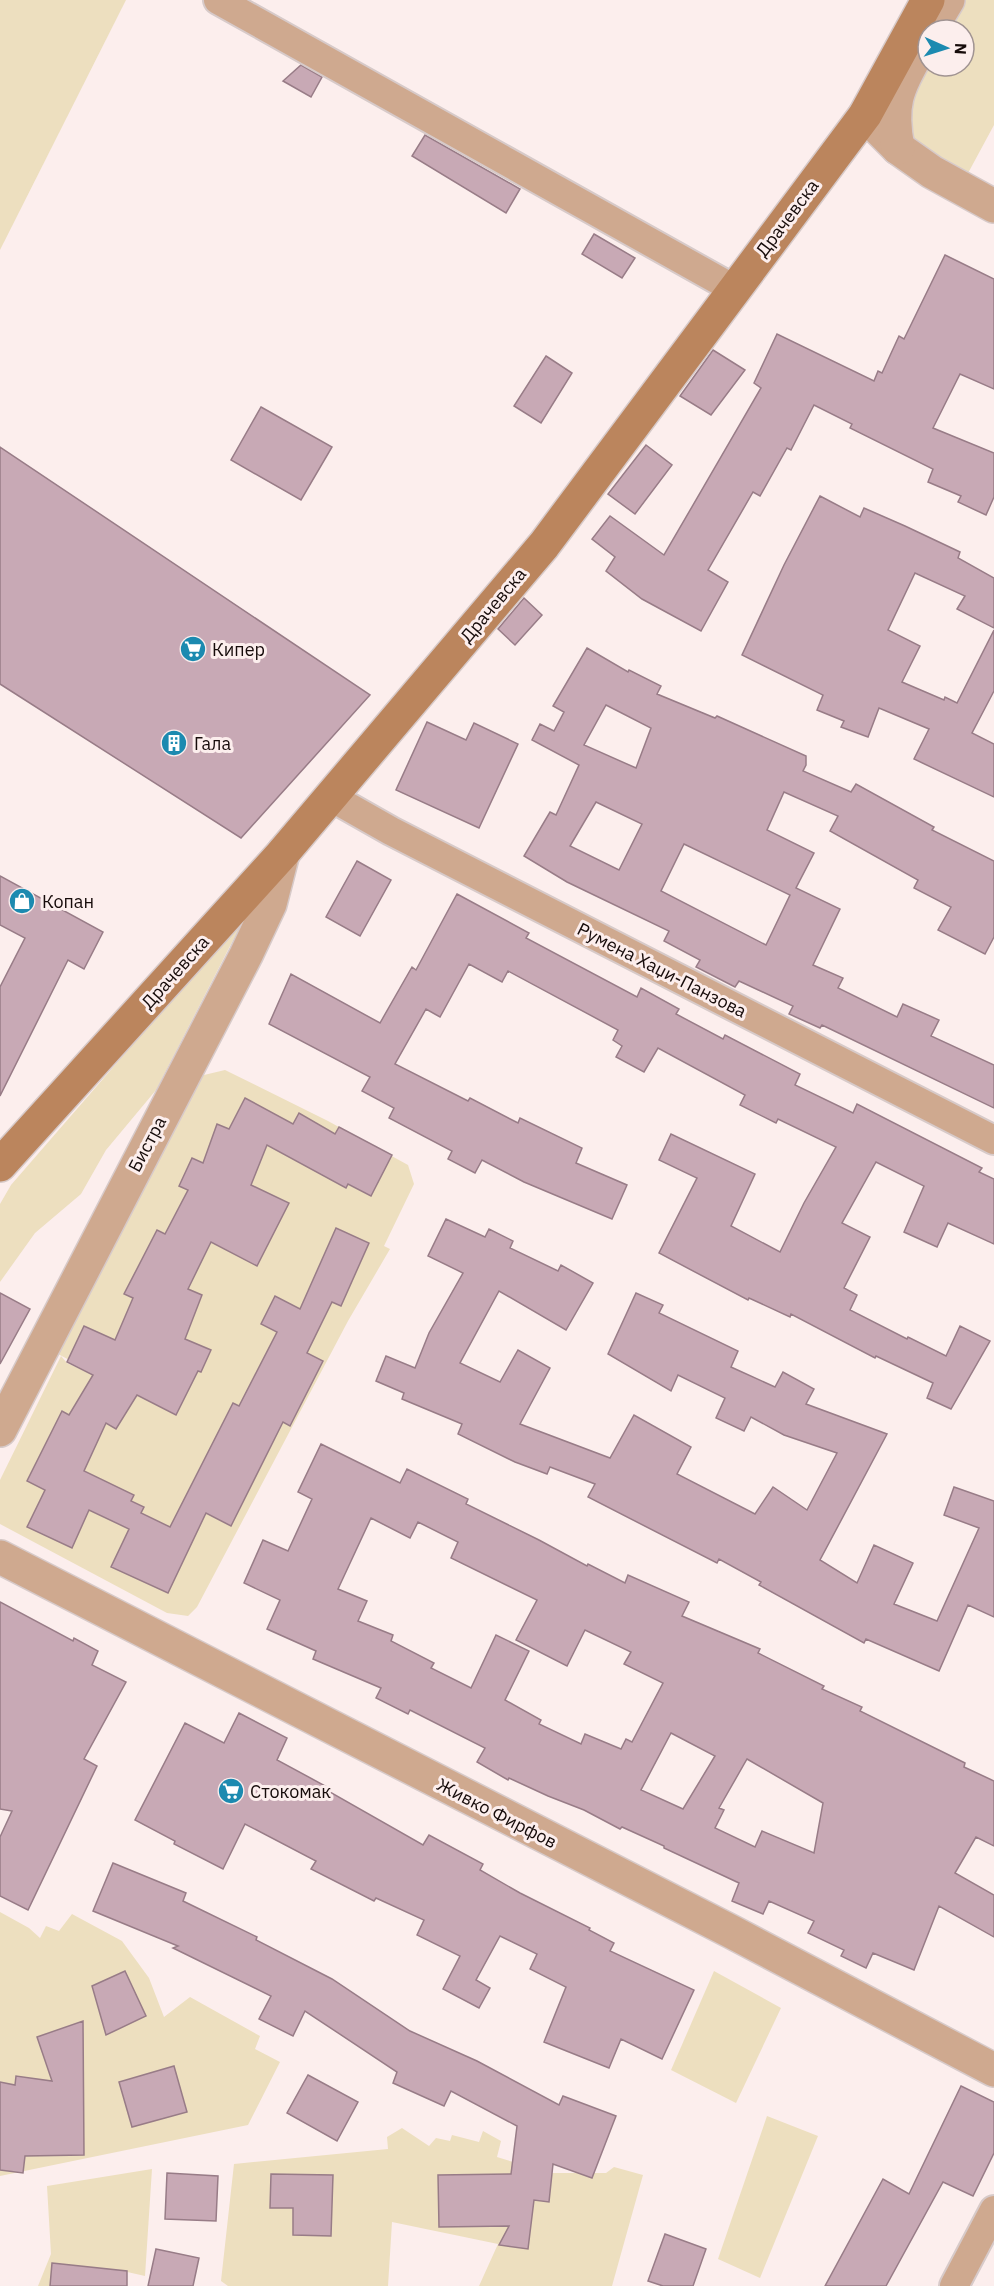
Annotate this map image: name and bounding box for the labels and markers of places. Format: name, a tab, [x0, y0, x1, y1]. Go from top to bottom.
supermarket icon: Кипер	[178, 634, 208, 664]
place label: Кипер	[212, 638, 265, 661]
building icon: Гала	[159, 728, 189, 758]
place label: Гала	[194, 732, 231, 755]
shop icon: Копан	[7, 886, 37, 916]
place label: Копан	[42, 890, 94, 913]
supermarket icon: Стокомак	[216, 1776, 246, 1806]
place label: Стокомак	[250, 1780, 331, 1803]

